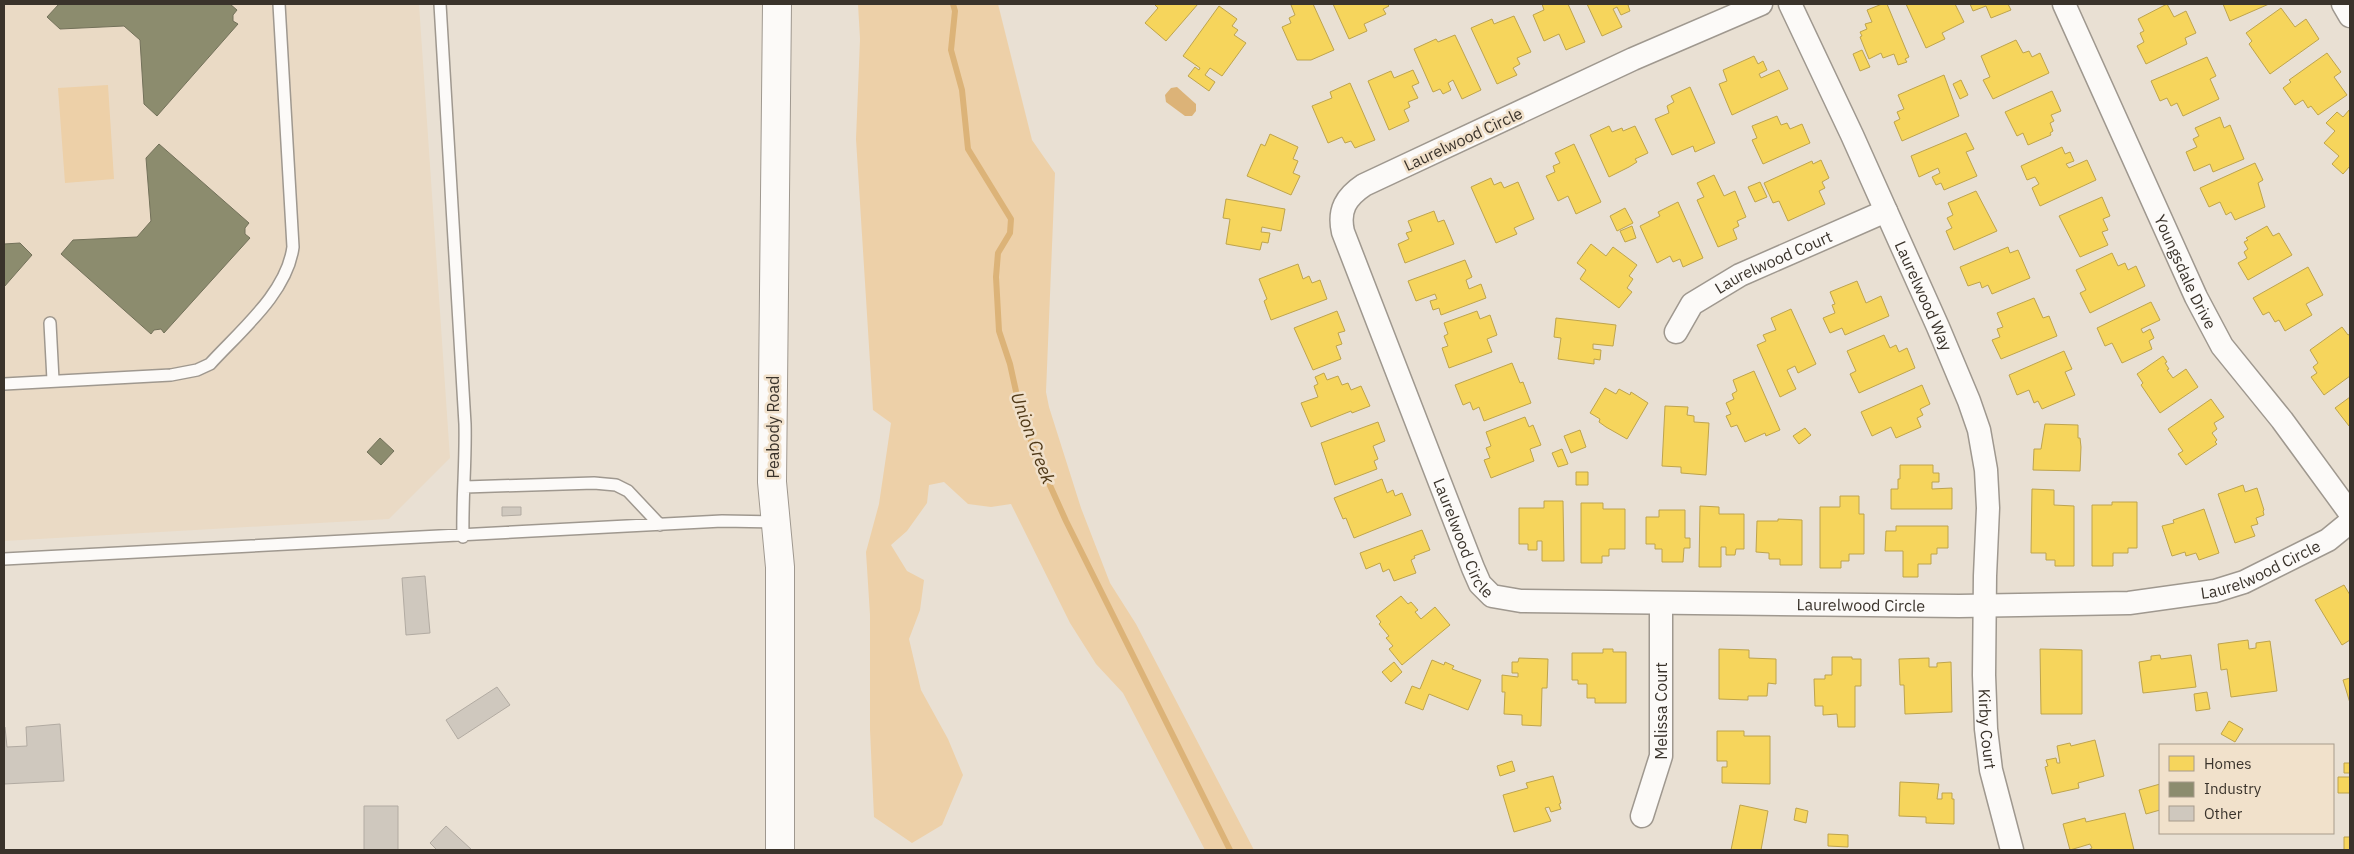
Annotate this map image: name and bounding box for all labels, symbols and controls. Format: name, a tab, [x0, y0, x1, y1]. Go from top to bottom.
street label: Laurelwood Circle	[1401, 103, 1526, 175]
street label: Youngsdale Drive	[2150, 211, 2221, 332]
street label: Laurelwood Court	[1711, 226, 1835, 298]
street label: Laurelwood Way	[1891, 238, 1957, 354]
street label: Peabody Road	[763, 376, 783, 478]
water label: Union Creek	[1006, 389, 1060, 488]
street label: Laurelwood Circle	[1429, 475, 1498, 602]
street label: Laurelwood Circle	[2199, 535, 2324, 603]
street label: Laurelwood Circle	[1796, 594, 1926, 616]
street label: Melissa Court	[1651, 662, 1671, 760]
street label: Kirby Court	[1975, 688, 2001, 770]
legend	[2159, 744, 2334, 834]
text: Homes	[2204, 754, 2252, 773]
text: Industry	[2204, 779, 2262, 798]
text: Other	[2204, 804, 2243, 823]

